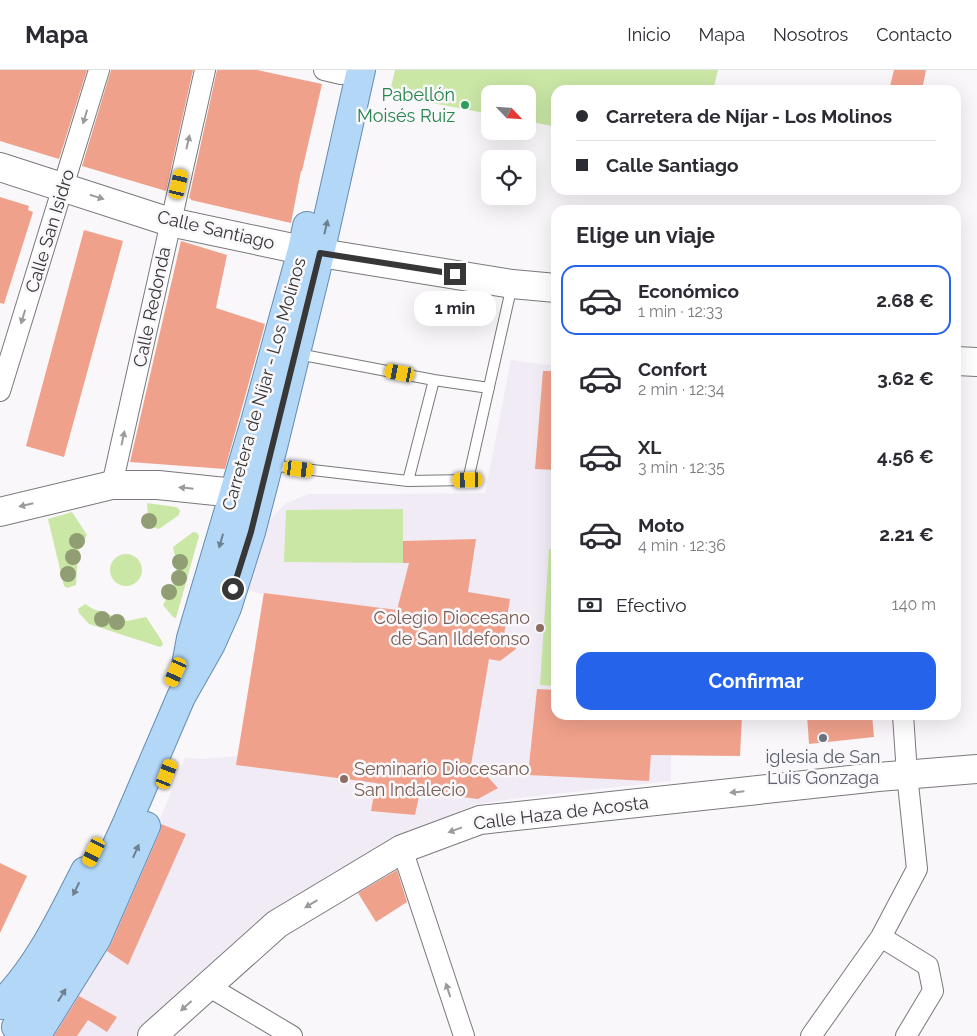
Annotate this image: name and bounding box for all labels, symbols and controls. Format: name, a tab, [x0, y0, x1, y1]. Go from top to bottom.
text: Mapa	[25, 20, 88, 49]
text: Inicio	[627, 24, 671, 45]
text: Mapa	[699, 24, 745, 45]
text: Nosotros	[773, 24, 848, 45]
text: Contacto	[876, 24, 952, 45]
place label: Pabellón Moisés Ruiz	[357, 84, 455, 126]
north arrow	[481, 85, 536, 140]
map controls	[481, 85, 536, 205]
marker: Pabellón Moisés Ruiz	[459, 99, 471, 111]
text: Carretera de Níjar - Los Molinos	[606, 105, 892, 127]
one-way arrow	[80, 109, 88, 124]
one-way arrow	[184, 135, 192, 150]
button: locate	[481, 150, 536, 205]
text: Calle Santiago	[606, 154, 738, 176]
street label: Calle San Isidro	[21, 166, 78, 295]
car	[168, 168, 189, 200]
one-way arrow	[89, 194, 104, 202]
street label: Calle Santiago	[155, 206, 277, 253]
one-way arrow	[322, 219, 330, 234]
text: Elige un viaje	[576, 222, 715, 248]
street label: Calle Redonda	[129, 245, 175, 369]
street label: Carretera de Níjar - Los Molinos	[217, 255, 310, 513]
route end	[444, 263, 466, 285]
icon: car	[578, 278, 623, 323]
text: Económico	[638, 280, 739, 302]
text: 2.68 €	[876, 289, 934, 311]
callout: 1 min	[414, 292, 496, 326]
text: 1 min	[435, 299, 475, 318]
text: 1 min · 12:33	[638, 302, 723, 321]
one-way arrow	[19, 309, 26, 324]
icon: car	[578, 356, 623, 401]
text: Confort	[638, 358, 707, 380]
car	[383, 363, 416, 383]
text: 3.62 €	[877, 367, 934, 389]
text: 2 min · 12:34	[638, 380, 725, 399]
one-way arrow	[119, 430, 127, 445]
icon: car	[578, 434, 623, 479]
text: XL	[638, 436, 661, 458]
text: 4.56 €	[877, 445, 934, 467]
text: 3 min · 12:35	[638, 458, 725, 477]
car	[283, 460, 314, 478]
car	[452, 472, 483, 488]
one-way arrow	[178, 484, 194, 492]
one-way arrow	[19, 501, 34, 509]
icon: car	[578, 512, 623, 557]
text: Moto	[638, 514, 684, 536]
text: 2.21 €	[879, 523, 934, 545]
one-way arrow	[216, 533, 224, 548]
text: 4 min · 12:36	[638, 536, 726, 555]
route start	[222, 578, 244, 600]
icon: cash	[576, 591, 604, 619]
text: Efectivo	[616, 594, 687, 616]
text: 140 m	[892, 595, 936, 614]
place label: Colegio Diocesano de San Ildefonso	[374, 607, 530, 649]
marker: Colegio Diocesano de San Ildefonso	[534, 622, 546, 634]
button: Confirmar	[576, 652, 936, 710]
car	[163, 655, 188, 689]
marker: iglesia de San Luis Gonzaga	[817, 732, 829, 744]
place label: iglesia de San Luis Gonzaga	[765, 746, 881, 788]
car	[154, 757, 179, 791]
place label: Seminario Diocesano San Indalecio	[354, 758, 530, 800]
marker: Seminario Diocesano San Indalecio	[338, 773, 350, 785]
one-way arrow	[729, 788, 745, 796]
street label: Calle Haza de Acosta	[472, 791, 650, 834]
one-way arrow	[447, 826, 462, 834]
car	[80, 835, 107, 869]
one-way arrow	[132, 844, 140, 858]
one-way arrow	[72, 881, 80, 896]
one-way arrow	[305, 899, 318, 908]
one-way arrow	[444, 982, 451, 997]
one-way arrow	[57, 988, 66, 1001]
one-way arrow	[180, 1000, 192, 1012]

